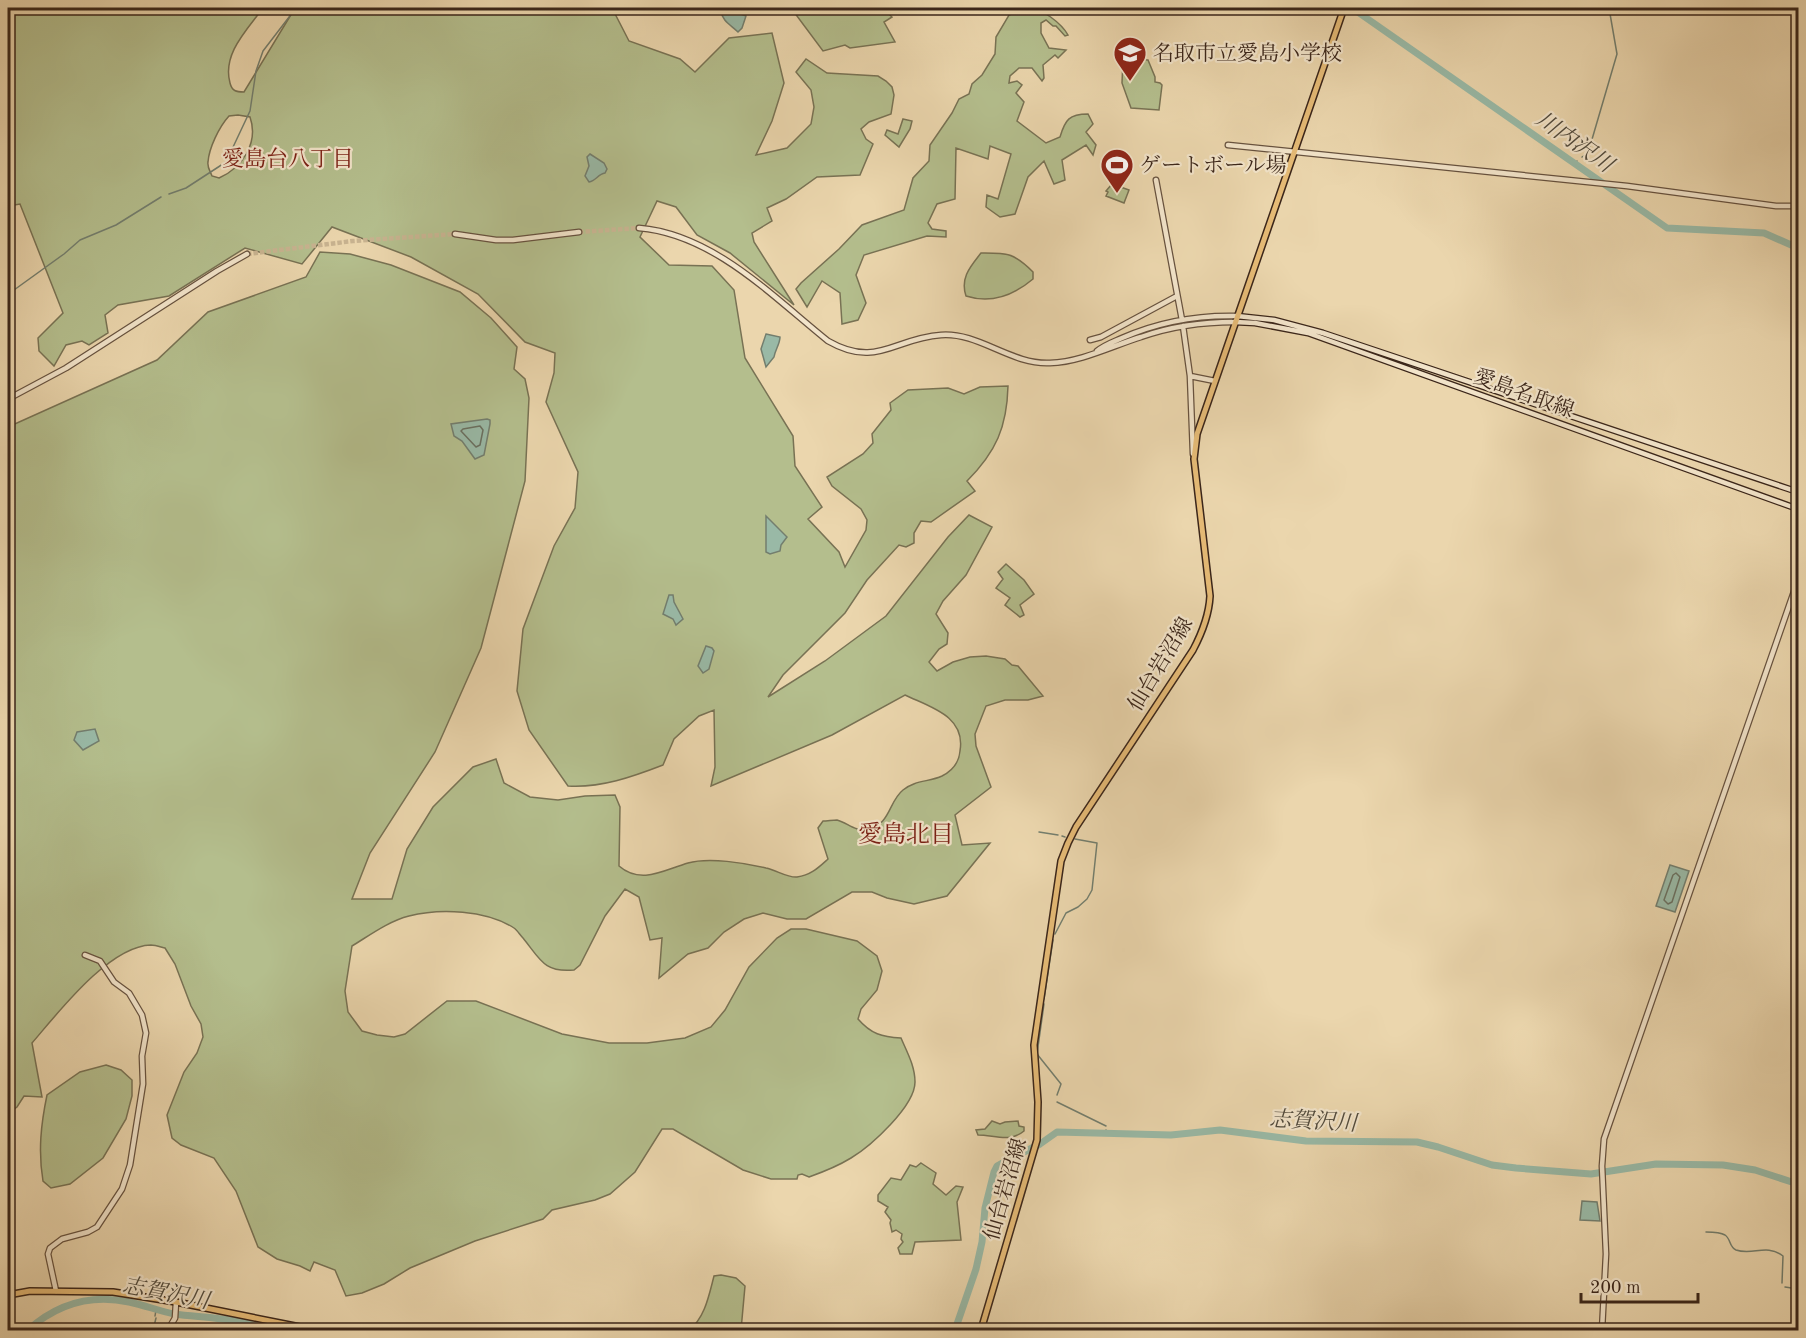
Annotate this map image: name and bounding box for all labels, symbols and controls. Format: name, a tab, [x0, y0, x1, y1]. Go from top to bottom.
school or university icon: 名取市立愛島小学校	[1112, 35, 1148, 82]
place label: 名取市立愛島小学校	[1153, 42, 1342, 65]
water label: 川内沢川	[1531, 107, 1619, 178]
district label: 愛島台八丁目	[222, 147, 354, 171]
sports icon: ゲートボール場	[1099, 147, 1135, 194]
place label: ゲートボール場	[1140, 154, 1287, 177]
street label: 愛島名取線	[1471, 365, 1577, 422]
street label: 仙台岩沼線	[1124, 613, 1197, 715]
district label: 愛島北目	[858, 821, 954, 848]
water label: 志賀沢川	[1268, 1107, 1360, 1135]
street label: 仙台岩沼線	[980, 1136, 1031, 1243]
scale bar	[1581, 1266, 1698, 1304]
water label: 志賀沢川	[120, 1273, 213, 1314]
text: 200 m	[1590, 1279, 1641, 1297]

